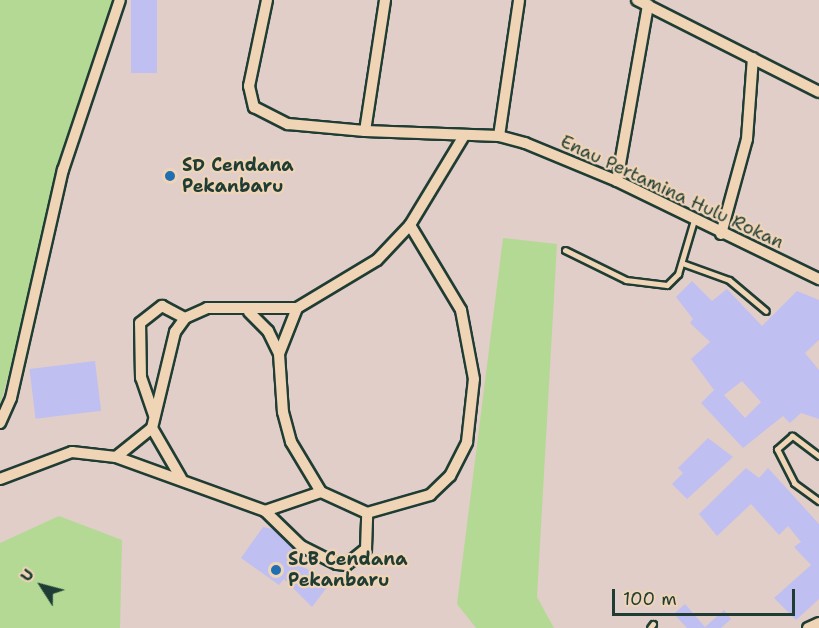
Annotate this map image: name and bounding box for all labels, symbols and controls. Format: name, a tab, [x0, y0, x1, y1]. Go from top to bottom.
street label: Enau Pertamina Hulu Rokan	[557, 131, 787, 253]
place label: SD Cendana Pekanbaru	[182, 155, 294, 198]
marker: SD Cendana Pekanbaru	[163, 169, 177, 183]
place label: SLB Cendana Pekanbaru	[288, 549, 407, 592]
north arrow	[12, 556, 72, 616]
marker: SLB Cendana Pekanbaru	[269, 563, 283, 577]
text: U	[15, 565, 39, 586]
scale bar	[615, 577, 798, 615]
text: 100 m	[623, 587, 677, 611]

